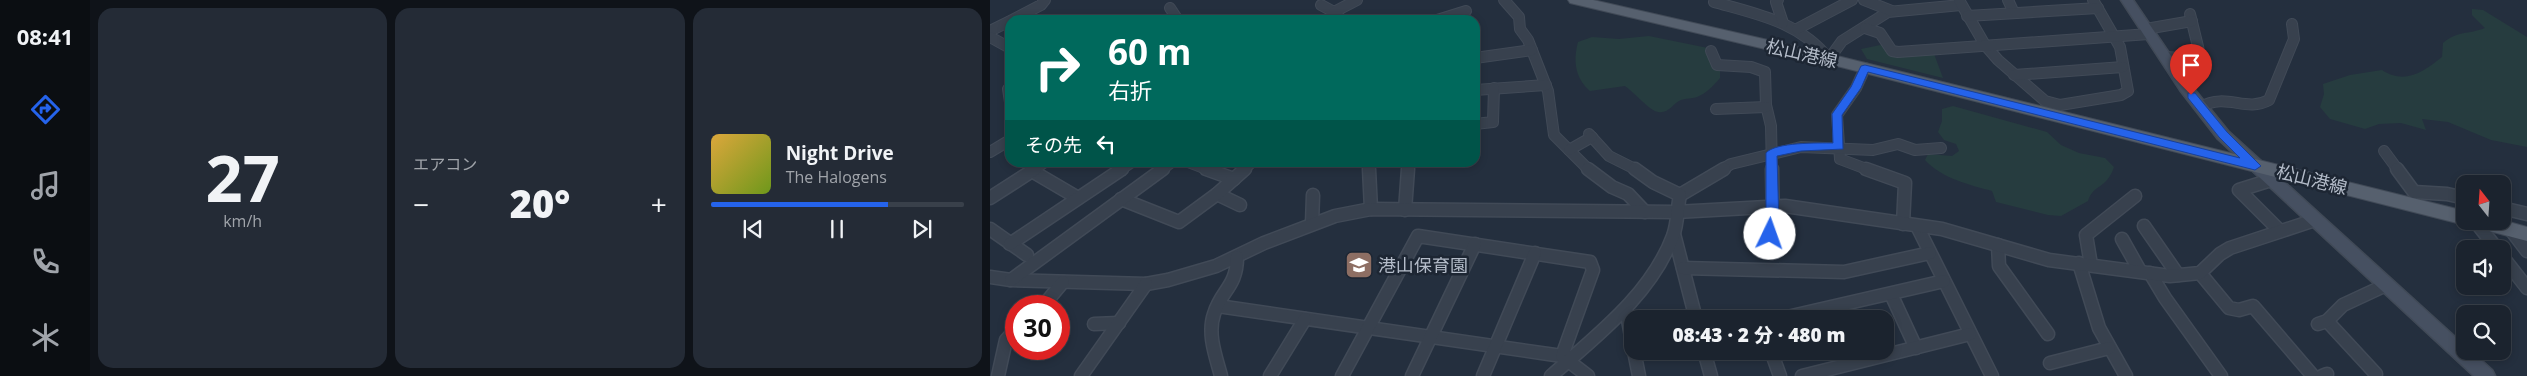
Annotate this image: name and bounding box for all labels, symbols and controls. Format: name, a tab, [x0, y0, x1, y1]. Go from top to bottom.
text: 08:41	[17, 21, 73, 51]
text: 60 m	[1108, 28, 1191, 75]
street label: 松山港線	[1764, 33, 1840, 73]
icon: right	[1025, 35, 1090, 100]
pin	[2170, 44, 2212, 95]
icon: arrive	[2177, 51, 2205, 79]
text: 右折	[1108, 75, 1152, 105]
icon: directions	[28, 92, 63, 127]
icon: left	[1092, 130, 1120, 158]
text: その先	[1025, 132, 1082, 158]
text: 27	[205, 133, 280, 221]
text: Night Drive	[786, 140, 894, 166]
text: エアコン	[413, 153, 477, 175]
street label: 松山港線	[2274, 159, 2350, 199]
text: The Halogens	[786, 166, 887, 188]
icon: music	[28, 168, 63, 203]
north arrow	[2456, 175, 2511, 230]
map controls	[2456, 175, 2511, 360]
text: 20°	[510, 177, 570, 229]
text: −	[413, 185, 429, 223]
text: +	[651, 185, 667, 223]
position arrow	[1743, 207, 1795, 259]
text: km/h	[223, 210, 262, 232]
icon: previous	[739, 215, 767, 243]
icon: pause	[823, 215, 851, 243]
icon: next	[908, 215, 936, 243]
button: sound	[2456, 240, 2511, 295]
icon: phone	[28, 244, 63, 279]
school or university icon: 港山保育園	[1344, 250, 1374, 280]
place label: 港山保育園	[1378, 253, 1468, 277]
speed limit sign: 30	[1005, 295, 1070, 360]
button: search	[2456, 305, 2511, 360]
icon: climate	[28, 320, 63, 355]
text: 08:43 · 2 分 · 480 m	[1672, 322, 1846, 348]

